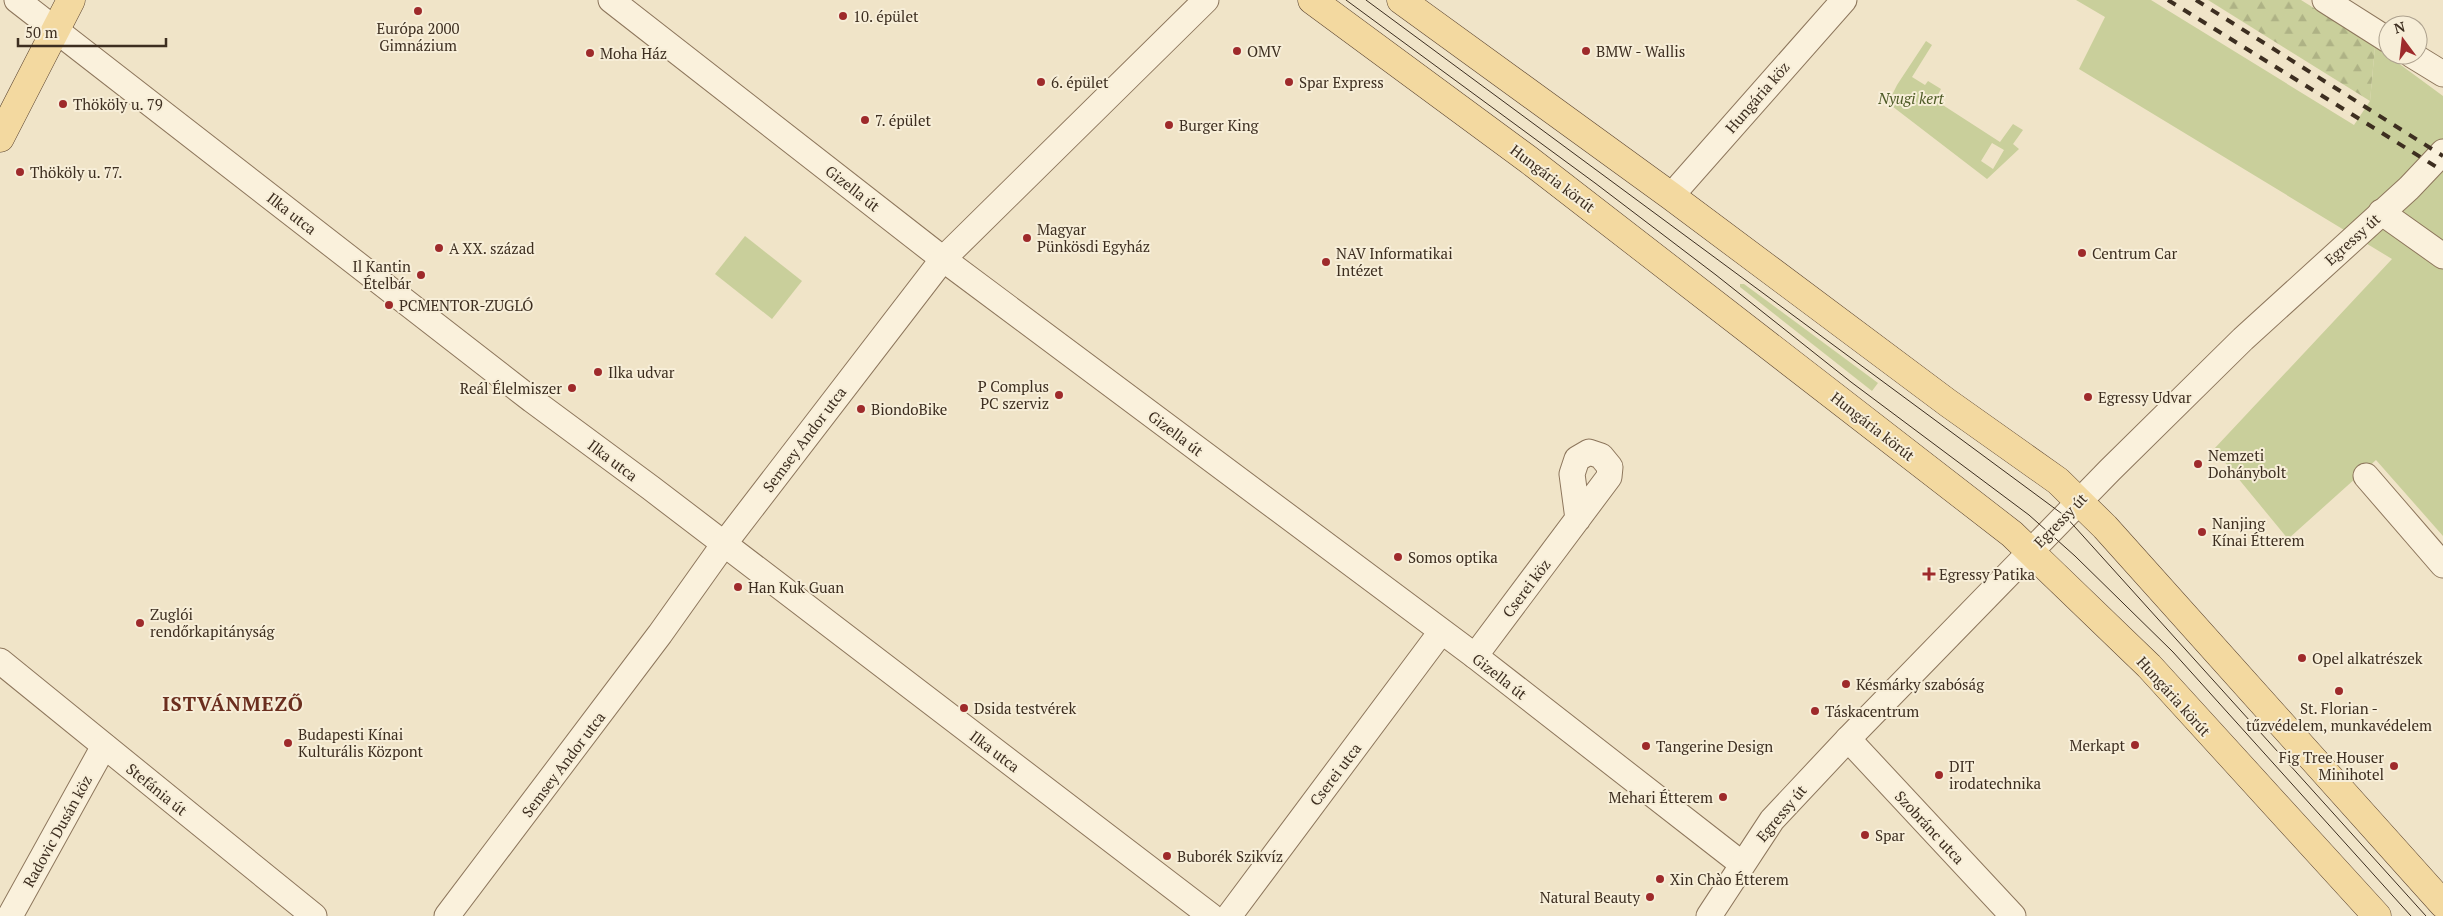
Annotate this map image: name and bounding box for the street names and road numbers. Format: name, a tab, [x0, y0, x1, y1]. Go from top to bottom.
street label: Hungária köz	[1720, 57, 1794, 137]
street label: Hungária körút	[1507, 140, 1600, 217]
street label: Gizella út	[822, 160, 885, 216]
street label: Ilka utca	[263, 187, 321, 239]
street label: Egressy út	[2320, 208, 2384, 269]
street label: Semsey Andor utca	[758, 382, 851, 496]
street label: Hungária körút	[1827, 387, 1919, 465]
street label: Gizella út	[1144, 406, 1208, 460]
street label: Ilka utca	[584, 435, 642, 486]
street label: Egressy út	[2029, 488, 2091, 552]
street label: Cserei köz	[1498, 555, 1554, 621]
street label: Gizella út	[1469, 648, 1532, 704]
street label: Hungária körút	[2133, 652, 2216, 741]
street label: Semsey Andor utca	[517, 707, 610, 821]
street label: Ilka utca	[966, 726, 1024, 777]
street label: Cserei utca	[1305, 738, 1365, 810]
street label: Stefánia út	[122, 758, 192, 820]
street label: Radovic Dusán köz	[18, 771, 96, 891]
street label: Egressy út	[1751, 780, 1811, 846]
street label: Szobránc utca	[1891, 786, 1969, 868]

